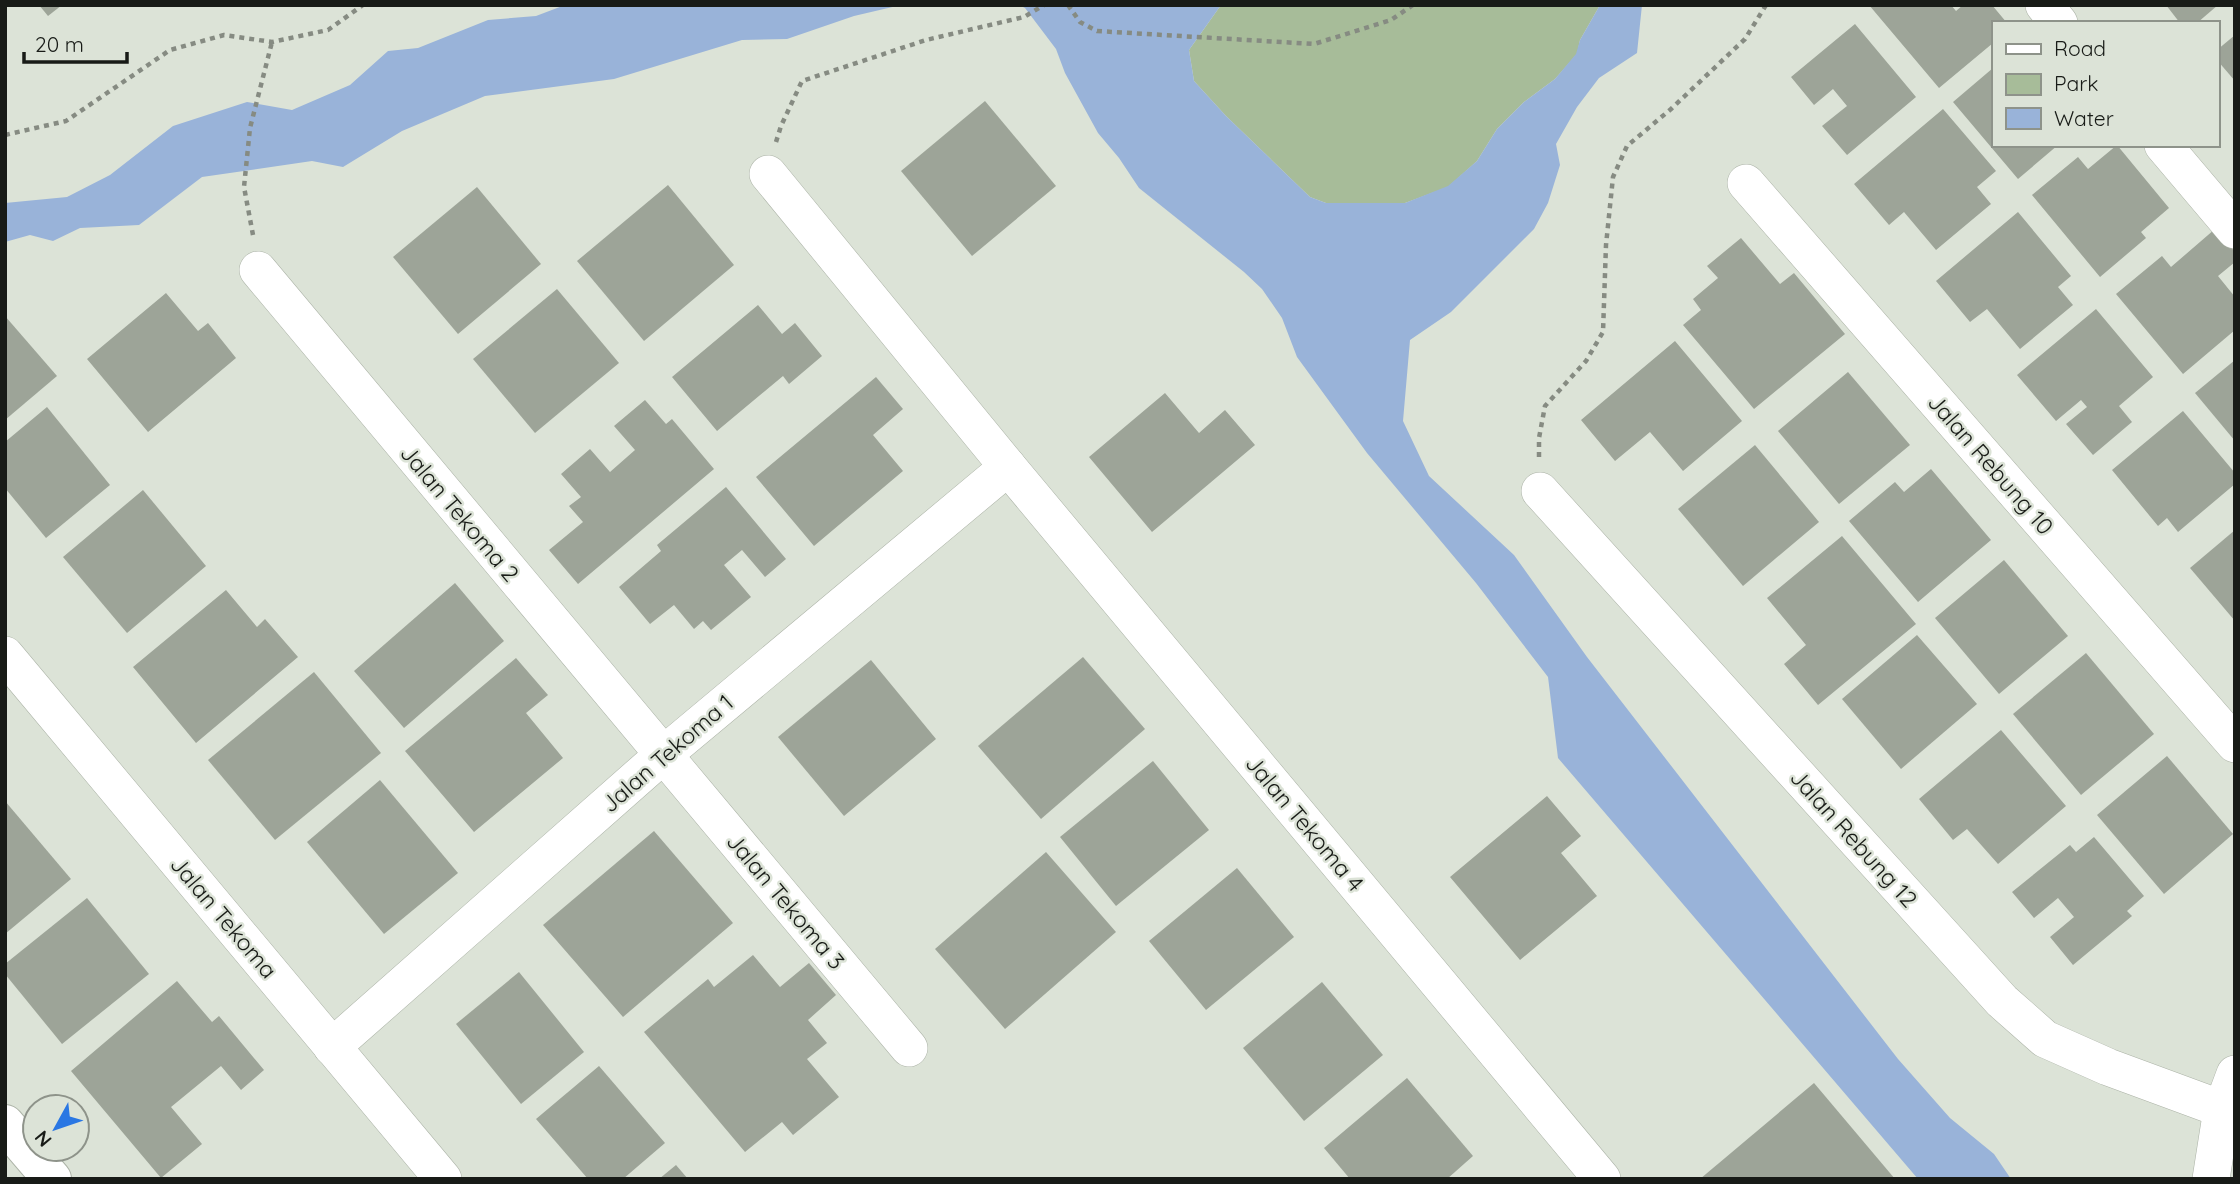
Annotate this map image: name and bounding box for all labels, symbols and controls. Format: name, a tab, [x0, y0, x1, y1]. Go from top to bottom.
scale bar	[24, 21, 128, 65]
legend	[1992, 21, 2219, 147]
text: 20 m	[35, 31, 84, 57]
text: Road	[2054, 35, 2106, 61]
text: Park	[2054, 70, 2098, 96]
text: Water	[2054, 105, 2114, 131]
street label: Jalan Rebung 10	[1922, 388, 2060, 540]
street label: Jalan Tekoma 2	[394, 439, 526, 587]
street label: Jalan Tekoma 1	[595, 688, 739, 818]
street label: Jalan Tekoma 4	[1240, 749, 1370, 897]
street label: Jalan Rebung 12	[1784, 763, 1924, 913]
street label: Jalan Tekoma 3	[721, 827, 851, 975]
street label: Jalan Tekoma	[164, 850, 284, 984]
north arrow	[21, 1093, 91, 1163]
text: N	[29, 1126, 57, 1152]

